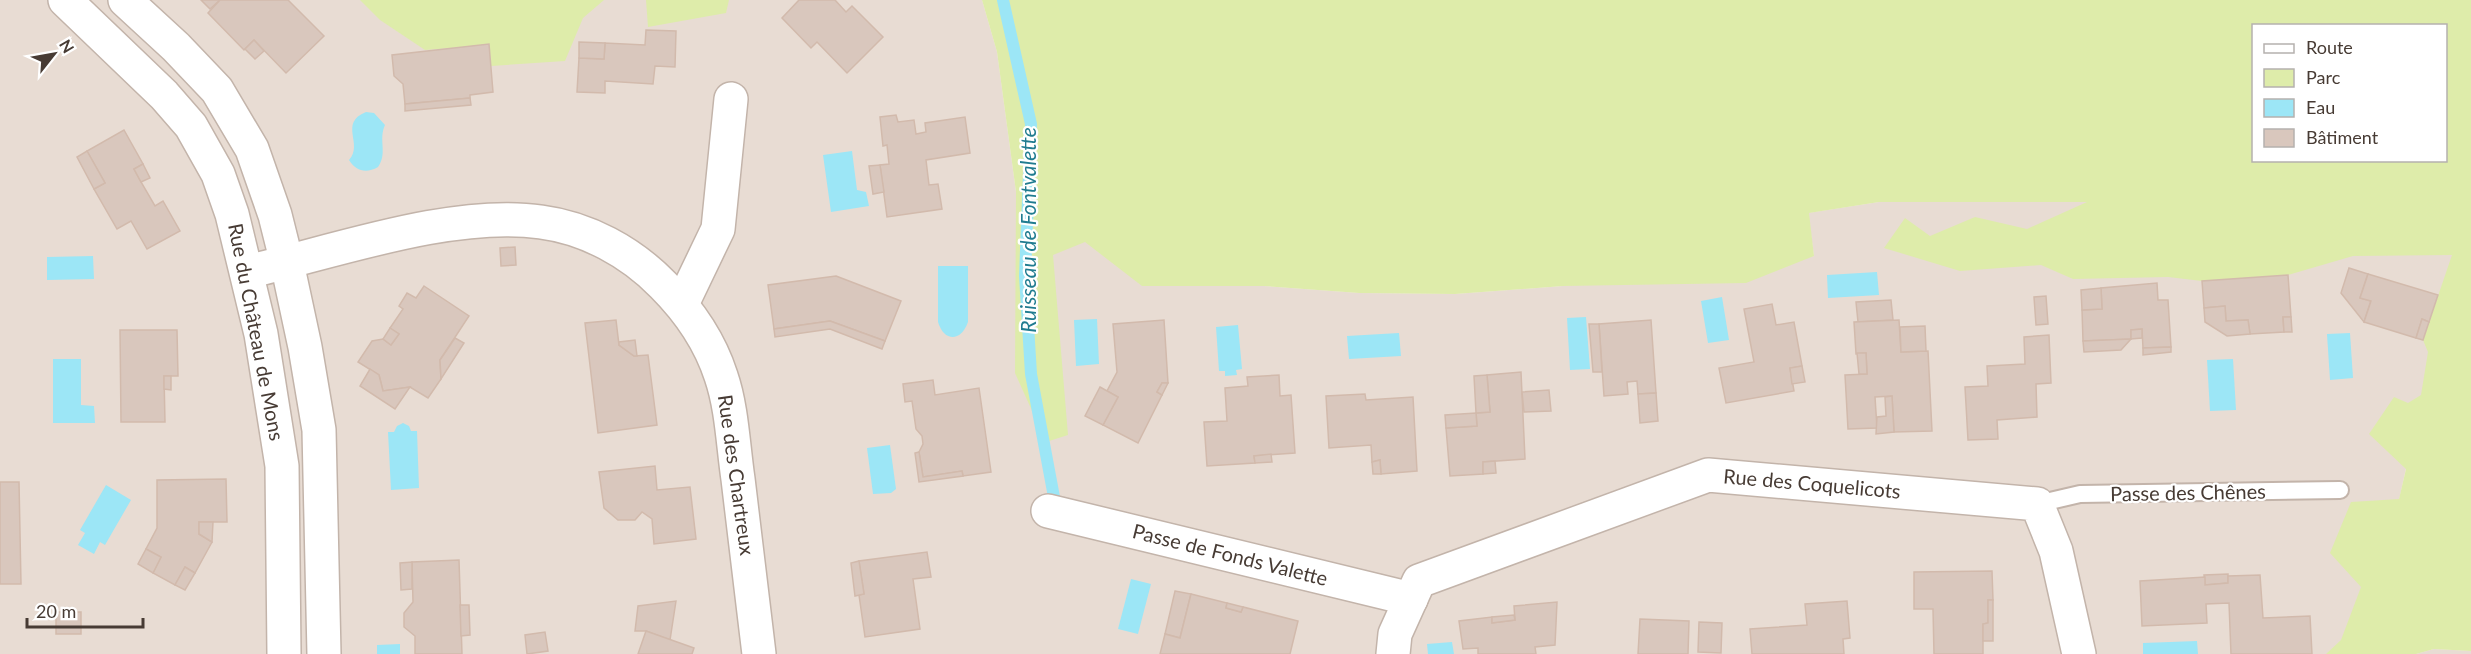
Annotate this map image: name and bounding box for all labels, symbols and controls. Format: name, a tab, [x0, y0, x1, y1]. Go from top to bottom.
north arrow	[24, 24, 84, 84]
legend	[2252, 24, 2447, 162]
text: N	[56, 36, 79, 56]
text: Route	[2306, 36, 2353, 58]
text: Parc	[2306, 66, 2341, 88]
text: Eau	[2306, 96, 2335, 118]
text: Bâtiment	[2306, 126, 2379, 148]
water label: Ruisseau de Fontvalette	[1015, 127, 1040, 333]
street label: Rue du Château de Mons	[224, 221, 290, 443]
street label: Rue des Chartreux	[714, 393, 760, 557]
street label: Rue des Coquelicots	[1722, 463, 1902, 503]
street label: Passe des Chênes	[2110, 479, 2266, 505]
street label: Passe de Fonds Valette	[1130, 518, 1330, 590]
scale bar	[27, 591, 142, 629]
text: 20 m	[36, 600, 76, 622]

